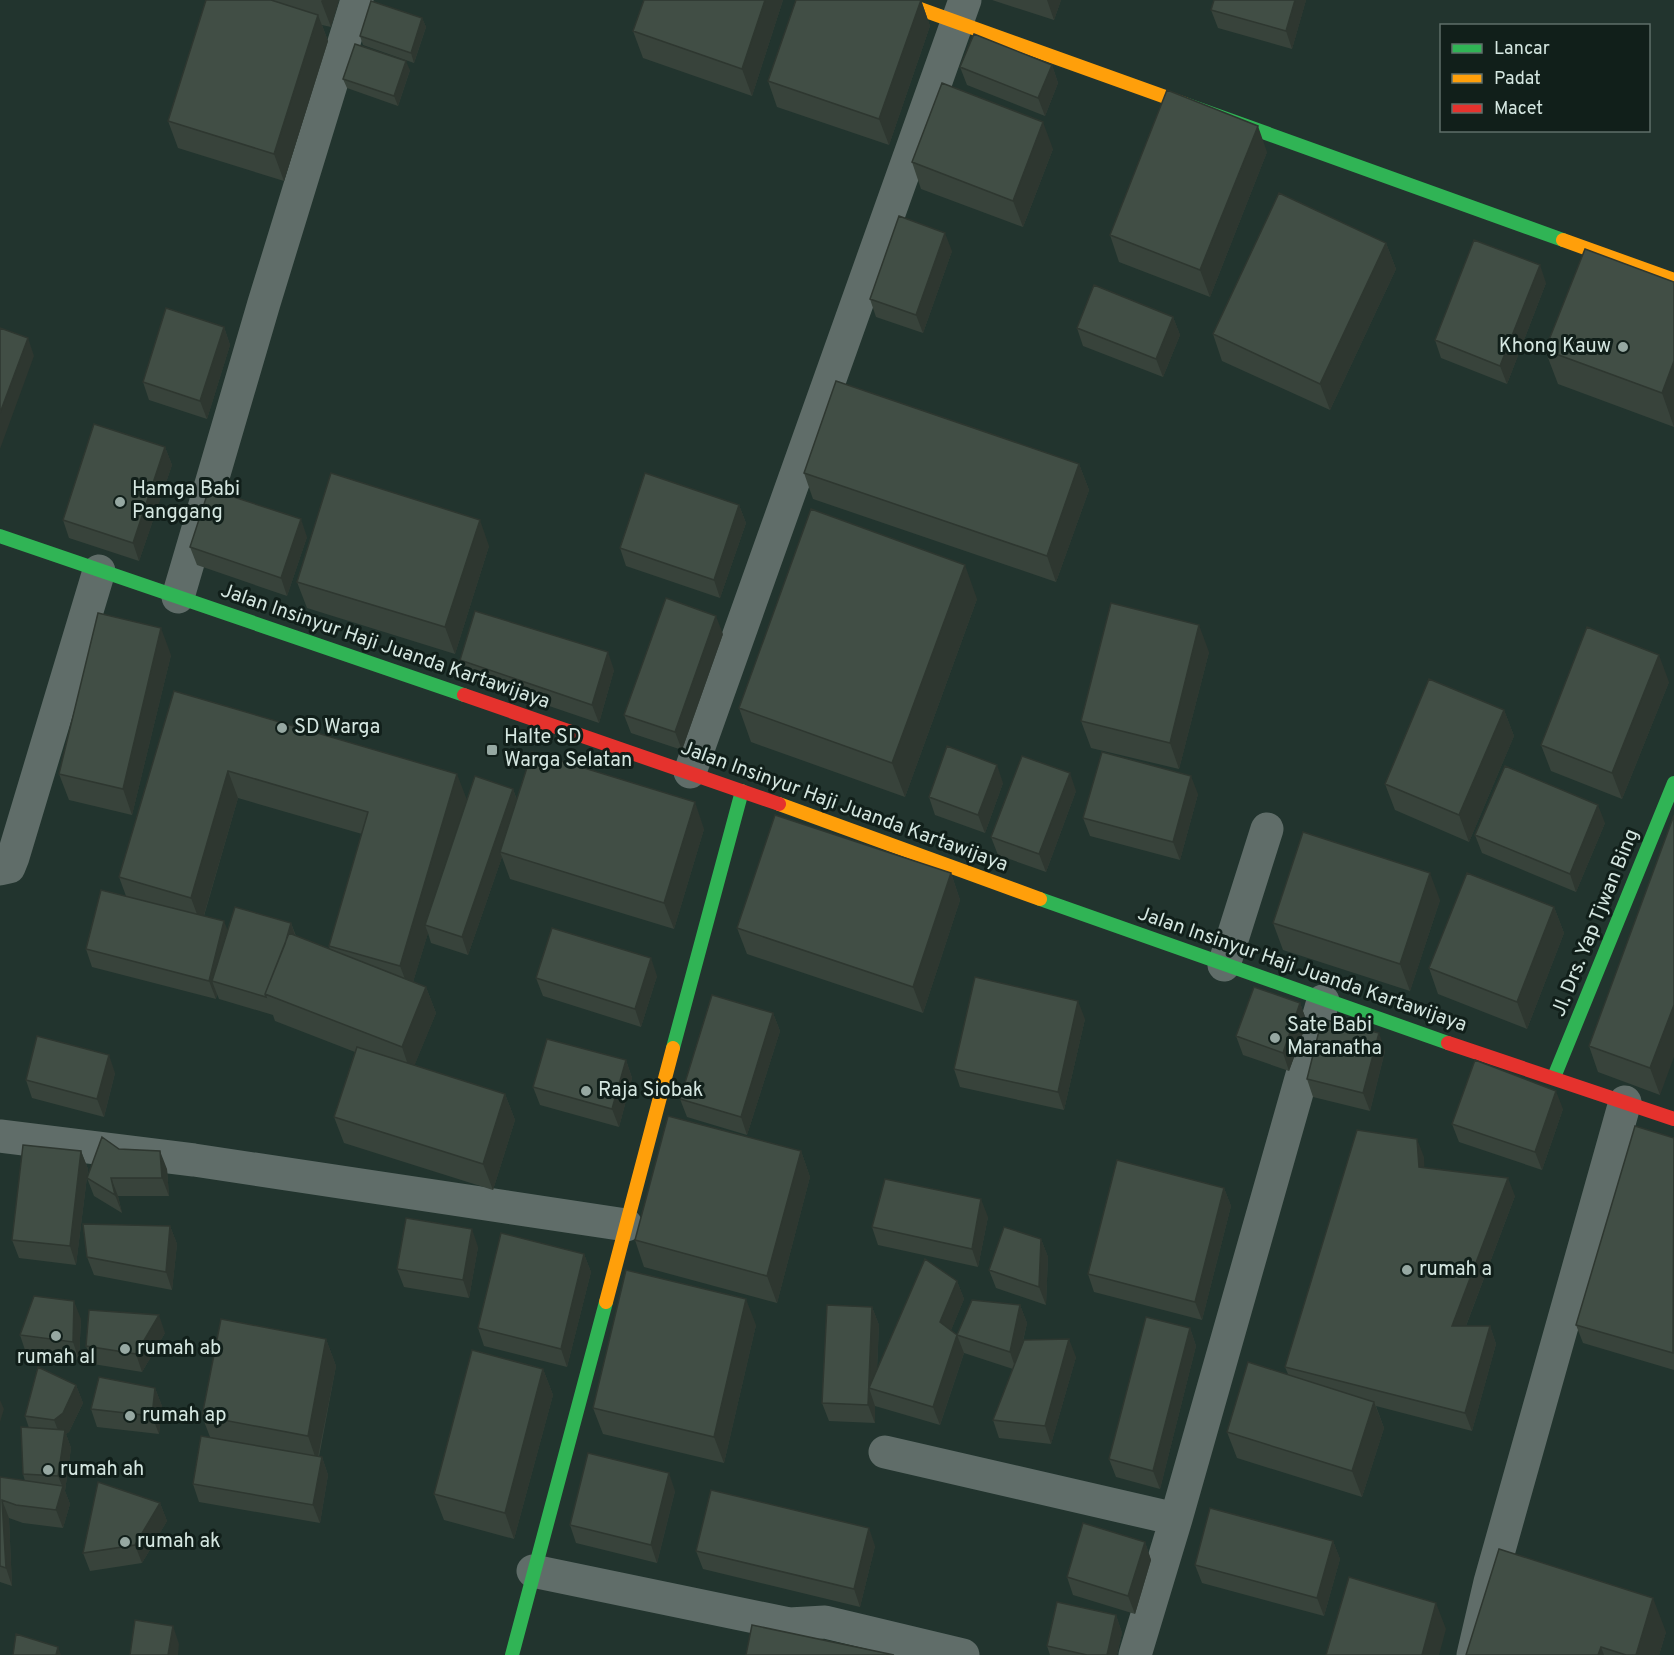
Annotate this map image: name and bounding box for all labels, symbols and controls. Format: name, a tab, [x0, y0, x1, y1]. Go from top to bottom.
legend	[1440, 24, 1650, 132]
text: Lancar	[1494, 38, 1550, 61]
text: Padat	[1494, 68, 1541, 91]
text: Macet	[1494, 98, 1543, 121]
place label: Khong Kauw	[1499, 334, 1611, 360]
marker: Khong Kauw	[1616, 340, 1630, 354]
place label: Hamga Babi Panggang	[132, 477, 240, 526]
marker: Hamga Babi Panggang	[113, 495, 127, 509]
street label: Jalan Insinyur Haji Juanda Kartawijaya	[217, 578, 553, 716]
place label: SD Warga	[294, 715, 380, 741]
marker: SD Warga	[275, 721, 289, 735]
place label: Halte SD Warga Selatan	[504, 725, 632, 774]
street label: Jalan Insinyur Haji Juanda Kartawijaya	[677, 736, 1011, 878]
marker: Halte SD Warga Selatan	[485, 743, 499, 757]
street label: Jl. Drs. Yap Tjwan Bing	[1546, 825, 1646, 1021]
street label: Jalan Insinyur Haji Juanda Kartawijaya	[1134, 901, 1470, 1039]
place label: Sate Babi Maranatha	[1287, 1013, 1382, 1062]
marker: Sate Babi Maranatha	[1268, 1031, 1282, 1045]
place label: Raja Siobak	[598, 1078, 703, 1104]
marker: Raja Siobak	[579, 1084, 593, 1098]
place label: rumah a	[1419, 1257, 1492, 1283]
marker: rumah a	[1400, 1263, 1414, 1277]
marker: rumah al	[49, 1329, 63, 1343]
place label: rumah ab	[137, 1336, 221, 1362]
marker: rumah ab	[118, 1342, 132, 1356]
place label: rumah al	[17, 1345, 95, 1371]
place label: rumah ap	[142, 1403, 227, 1429]
marker: rumah ap	[123, 1409, 137, 1423]
place label: rumah ah	[60, 1457, 144, 1483]
marker: rumah ah	[41, 1463, 55, 1477]
place label: rumah ak	[137, 1529, 221, 1555]
marker: rumah ak	[118, 1535, 132, 1549]

